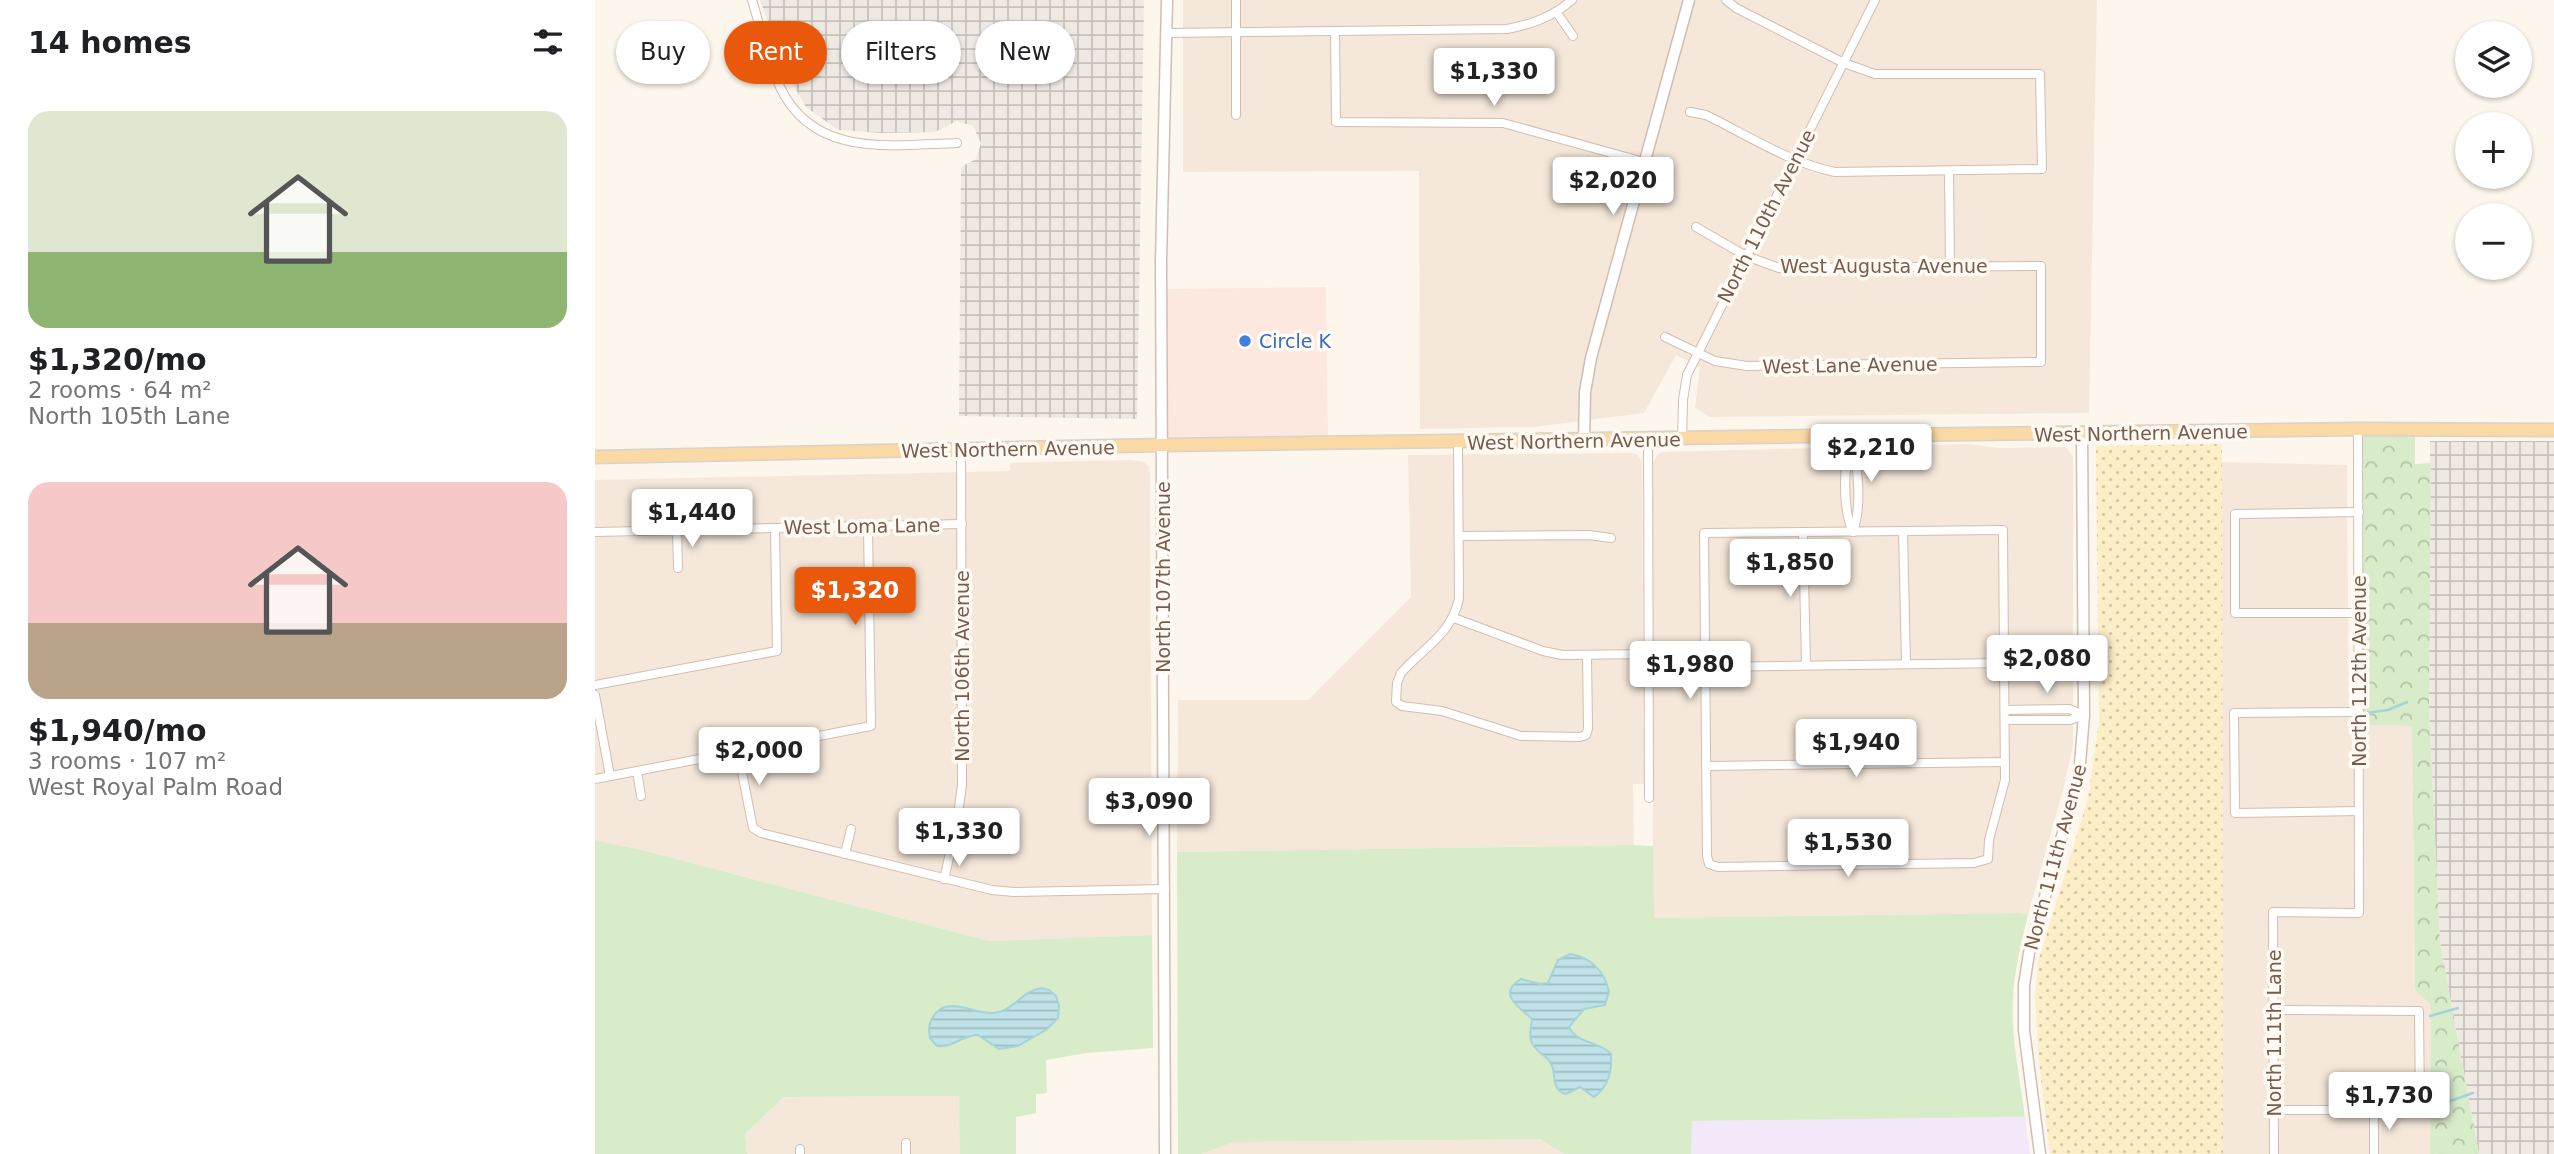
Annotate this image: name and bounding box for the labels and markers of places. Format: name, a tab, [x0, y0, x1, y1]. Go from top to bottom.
pin: $1,330	[1437, 48, 1551, 108]
pin: $2,020	[1556, 158, 1670, 217]
place label: Circle K	[1259, 330, 1331, 352]
marker: Circle K	[1237, 333, 1253, 349]
pin: $2,210	[1814, 424, 1928, 484]
pin: $1,440	[635, 490, 749, 549]
pin: $1,850	[1733, 540, 1847, 599]
pin: $1,320	[798, 568, 912, 627]
pin: $2,080	[1990, 636, 2104, 695]
pin: $1,980	[1633, 642, 1747, 701]
pin: $1,940	[1799, 720, 1913, 779]
pin: $2,000	[702, 728, 816, 787]
pin: $3,090	[1092, 778, 1206, 838]
pin: $1,330	[902, 808, 1016, 868]
pin: $1,530	[1791, 820, 1905, 879]
pin: $1,730	[2332, 1072, 2446, 1132]

